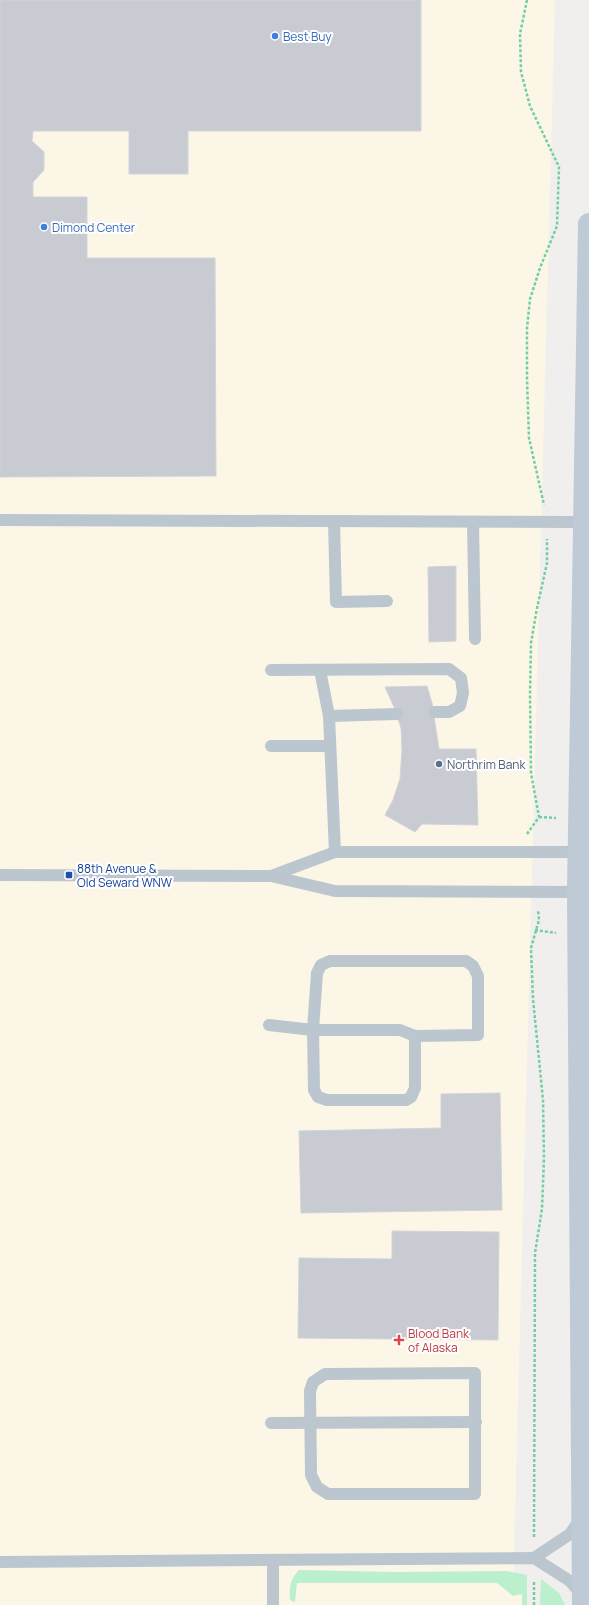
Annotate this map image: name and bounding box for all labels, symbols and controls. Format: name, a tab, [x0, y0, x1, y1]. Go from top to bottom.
place label: Best Buy	[283, 28, 332, 45]
marker: Best Buy	[270, 31, 280, 41]
place label: Dimond Center	[52, 219, 136, 236]
marker: Dimond Center	[39, 222, 49, 232]
place label: Northrim Bank	[447, 756, 526, 773]
marker: Northrim Bank	[434, 759, 444, 769]
place label: 88th Avenue & Old Seward WNW	[77, 860, 173, 891]
marker: 88th Avenue & Old Seward WNW	[64, 870, 74, 880]
place label: Blood Bank of Alaska	[408, 1325, 470, 1356]
marker: Blood Bank of Alaska	[393, 1334, 405, 1346]

